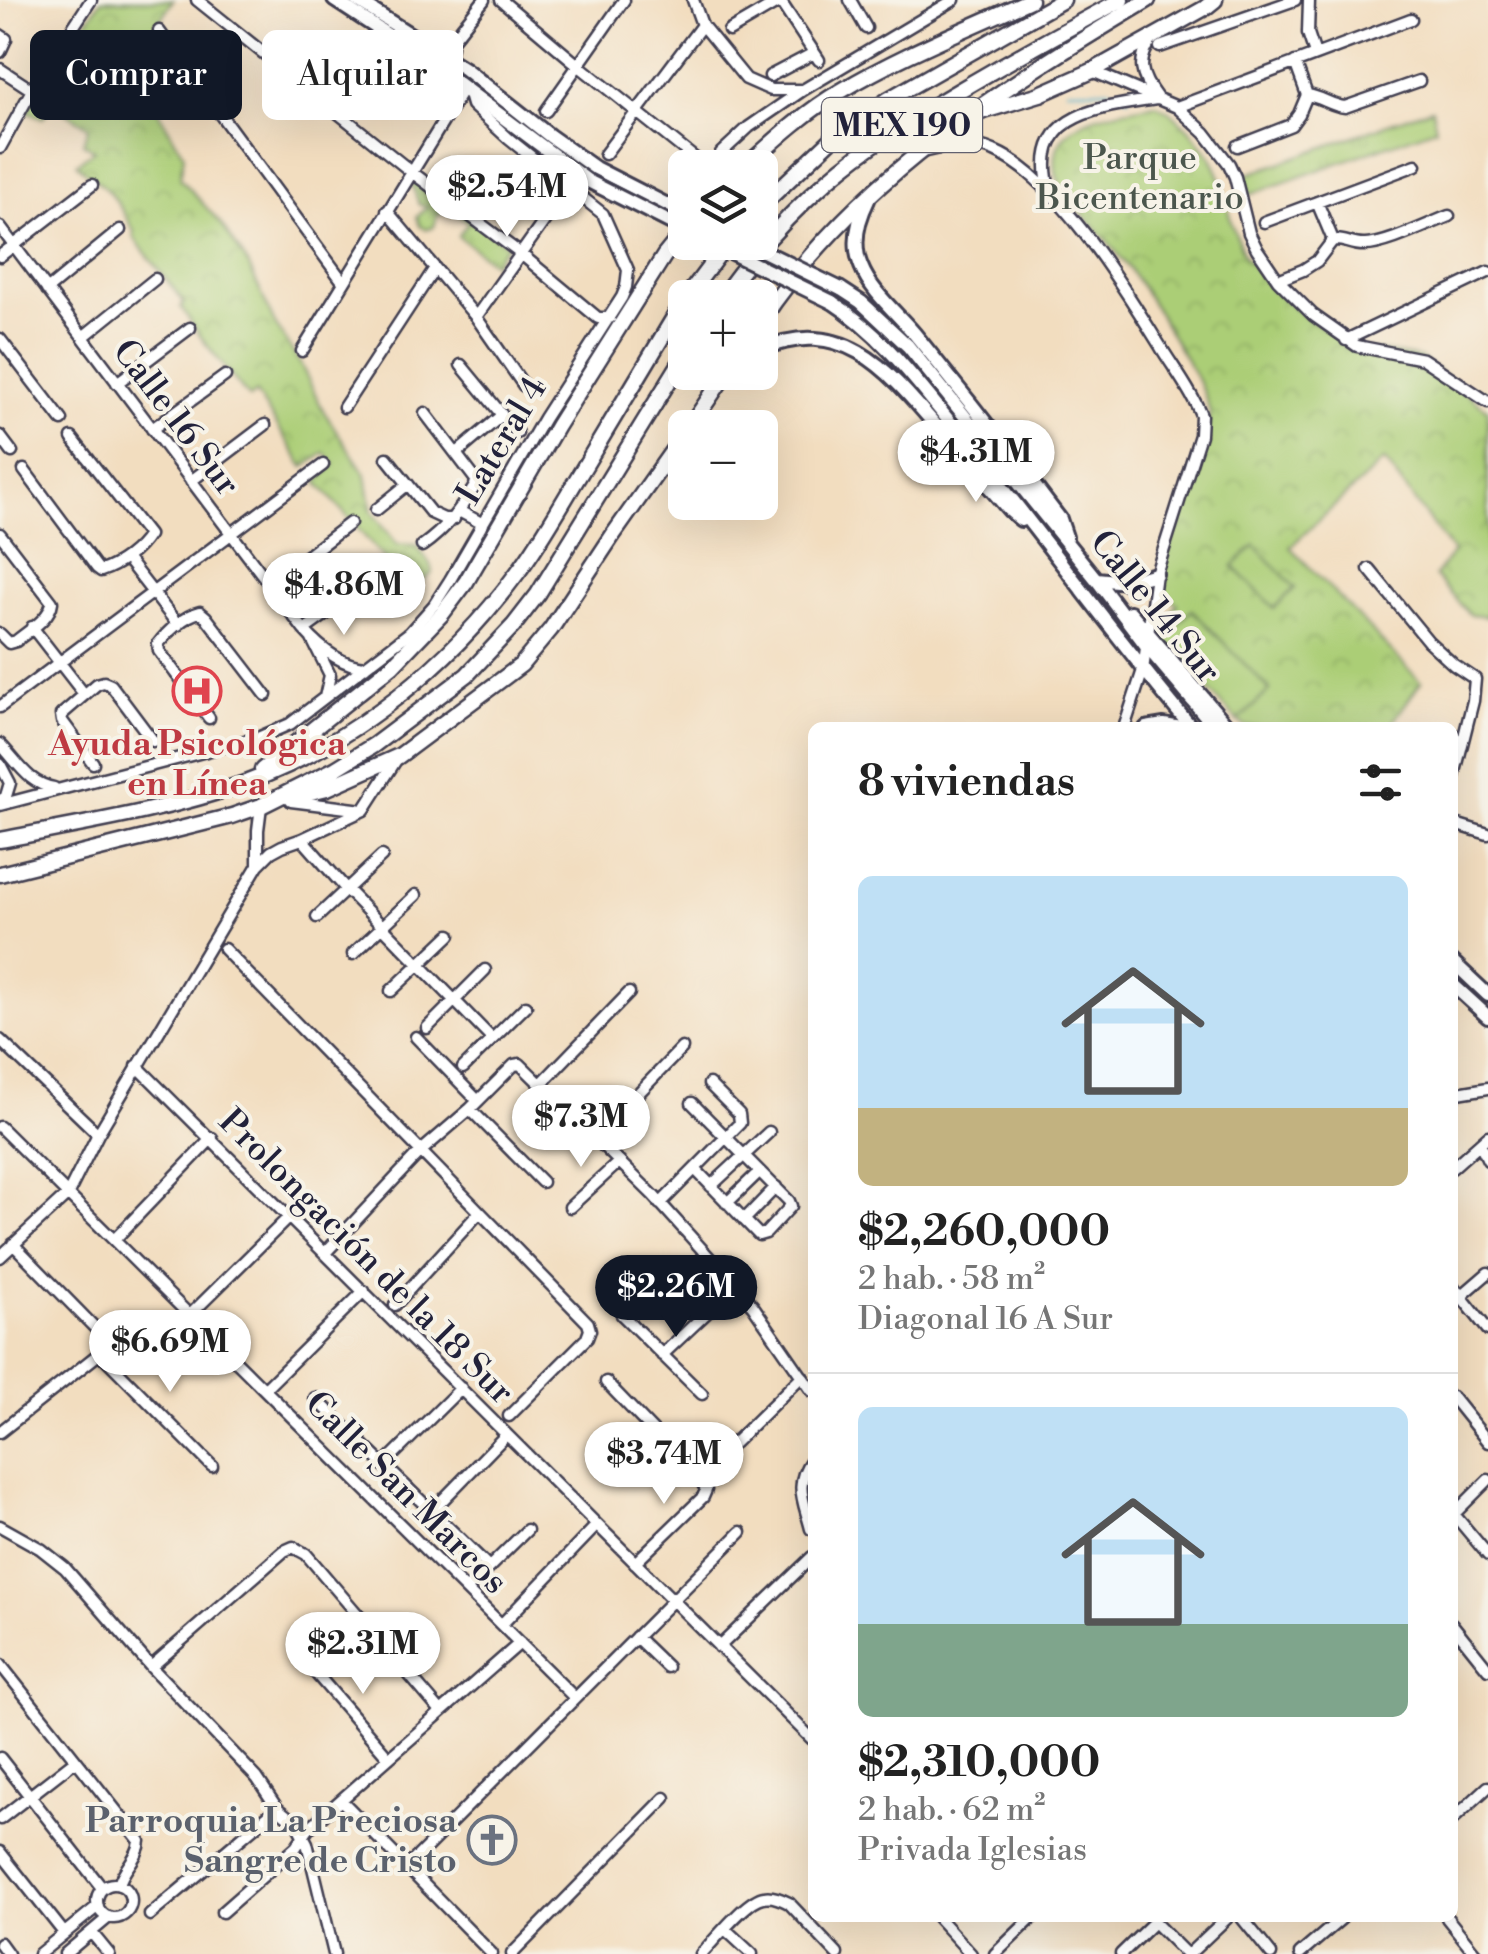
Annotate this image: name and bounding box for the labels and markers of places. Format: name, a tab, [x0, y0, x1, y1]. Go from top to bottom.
pin: $2.54M	[426, 155, 588, 240]
pin: $4.31M	[895, 420, 1057, 505]
pin: $4.86M	[263, 553, 425, 638]
hospital icon: Ayuda Psicológica en Línea	[171, 665, 223, 717]
place label: Ayuda Psicológica en Línea	[47, 723, 347, 806]
pin: $7.3M	[511, 1085, 651, 1170]
pin: $2.26M	[595, 1255, 757, 1340]
pin: $6.69M	[89, 1310, 251, 1395]
pin: $3.74M	[583, 1422, 745, 1507]
pin: $2.31M	[282, 1612, 444, 1697]
place label: Parroquia La Preciosa Sangre de Cristo	[85, 1800, 458, 1883]
church icon: Parroquia La Preciosa Sangre de Cristo	[466, 1814, 518, 1866]

